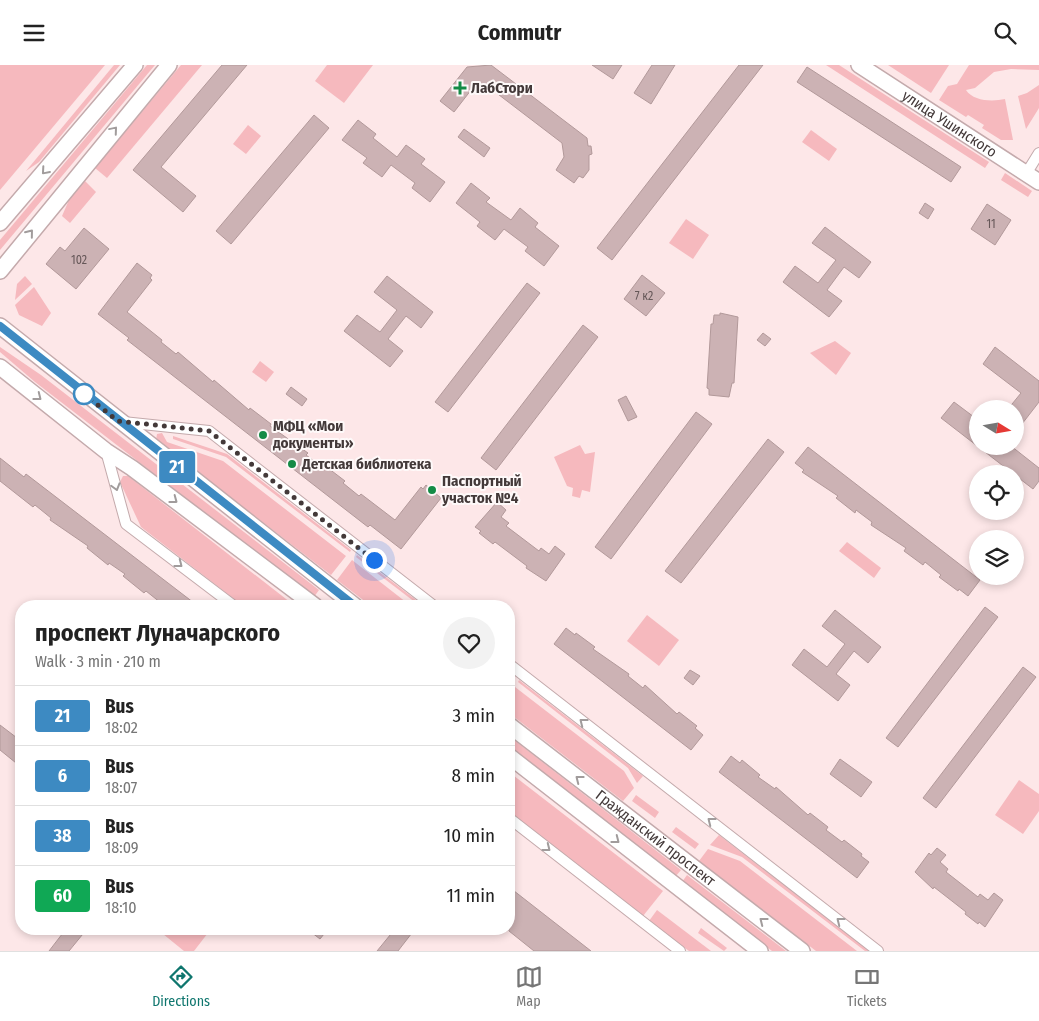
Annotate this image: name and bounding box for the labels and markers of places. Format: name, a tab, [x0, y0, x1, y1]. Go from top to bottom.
place label: ЛабСтори	[471, 79, 533, 97]
marker: ЛабСтори	[453, 81, 467, 95]
unlabelled marker	[73, 383, 95, 405]
place label: МФЦ «Мои документы»	[272, 417, 354, 452]
marker: МФЦ «Мои документы»	[257, 429, 269, 441]
place label: Детская библиотека	[301, 455, 432, 473]
marker: Детская библиотека	[286, 458, 298, 470]
place label: Паспортный участок №4	[441, 472, 522, 507]
marker: Паспортный участок №4	[426, 484, 438, 496]

